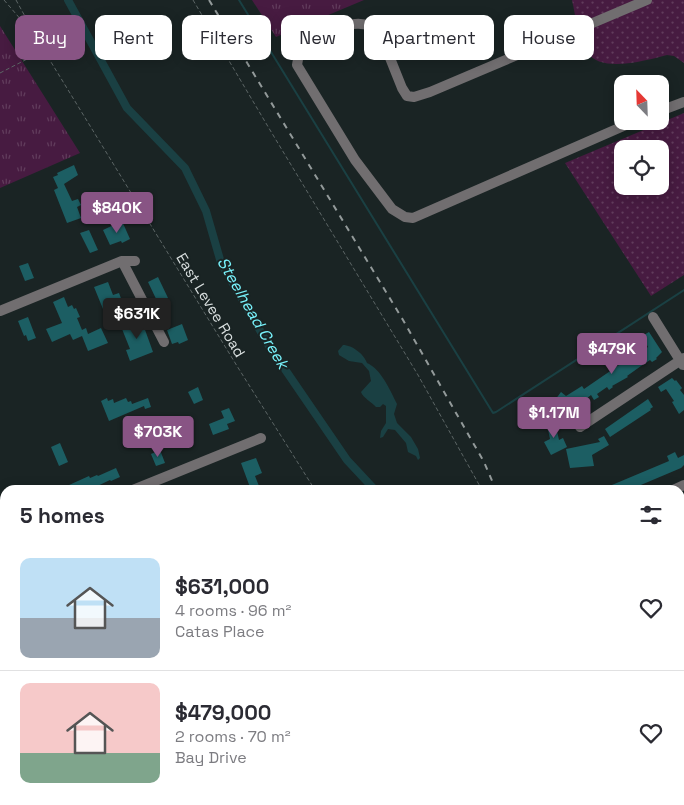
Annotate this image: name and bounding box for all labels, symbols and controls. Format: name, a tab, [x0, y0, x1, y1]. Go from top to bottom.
chip: Buy	[15, 15, 85, 60]
chip: Rent	[95, 15, 172, 60]
chip: Filters	[182, 15, 271, 60]
chip: New	[281, 15, 354, 60]
chip: Apartment	[364, 15, 494, 60]
chip: House	[504, 15, 594, 60]
north arrow	[614, 75, 669, 130]
map controls	[614, 75, 669, 195]
button: locate	[614, 140, 669, 195]
pin: $840K	[82, 192, 152, 234]
text: $840K	[92, 197, 142, 218]
street label: East Levee Road	[172, 249, 250, 361]
water label: Steelhead Creek	[212, 253, 295, 375]
pin: $631K	[102, 298, 172, 340]
text: $631K	[114, 303, 160, 324]
pin: $479K	[577, 332, 647, 375]
text: $479K	[588, 338, 636, 359]
pin: $1.17M	[513, 396, 595, 439]
text: $1.17M	[528, 402, 580, 423]
pin: $703K	[123, 416, 193, 458]
text: $703K	[134, 421, 182, 442]
icon: filters	[637, 501, 665, 529]
text: 5 homes	[20, 502, 105, 529]
text: $631,000	[175, 573, 269, 600]
icon: home	[60, 578, 120, 638]
icon: heart	[637, 594, 665, 622]
text: 4 rooms · 96 m²	[175, 600, 291, 621]
text: Catas Place	[175, 621, 265, 642]
text: $479,000	[175, 699, 271, 726]
icon: home	[60, 703, 120, 763]
icon: heart	[637, 719, 665, 747]
text: 2 rooms · 70 m²	[175, 726, 291, 747]
text: Bay Drive	[175, 747, 247, 768]

